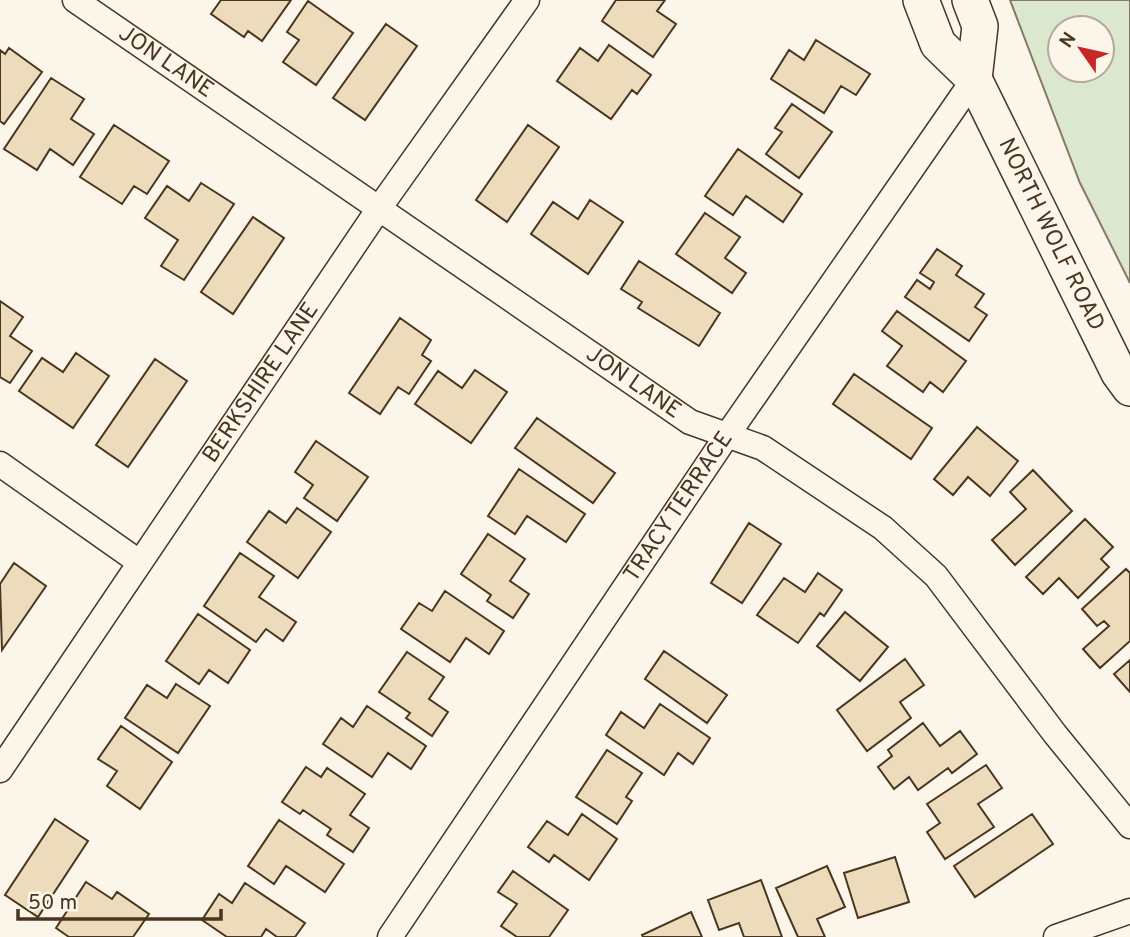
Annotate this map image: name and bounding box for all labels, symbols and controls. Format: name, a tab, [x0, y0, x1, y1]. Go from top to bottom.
north arrow	[1046, 14, 1116, 84]
street label: JON LANE	[112, 19, 219, 105]
text: N	[1055, 28, 1082, 53]
street label: NORTH WOLF ROAD	[991, 134, 1111, 336]
street label: BERKSHIRE LANE	[197, 297, 326, 469]
street label: JON LANE	[580, 340, 687, 426]
street label: TRACY TERRACE	[618, 426, 740, 588]
scale bar	[18, 878, 220, 922]
text: 50 m	[28, 890, 77, 917]

